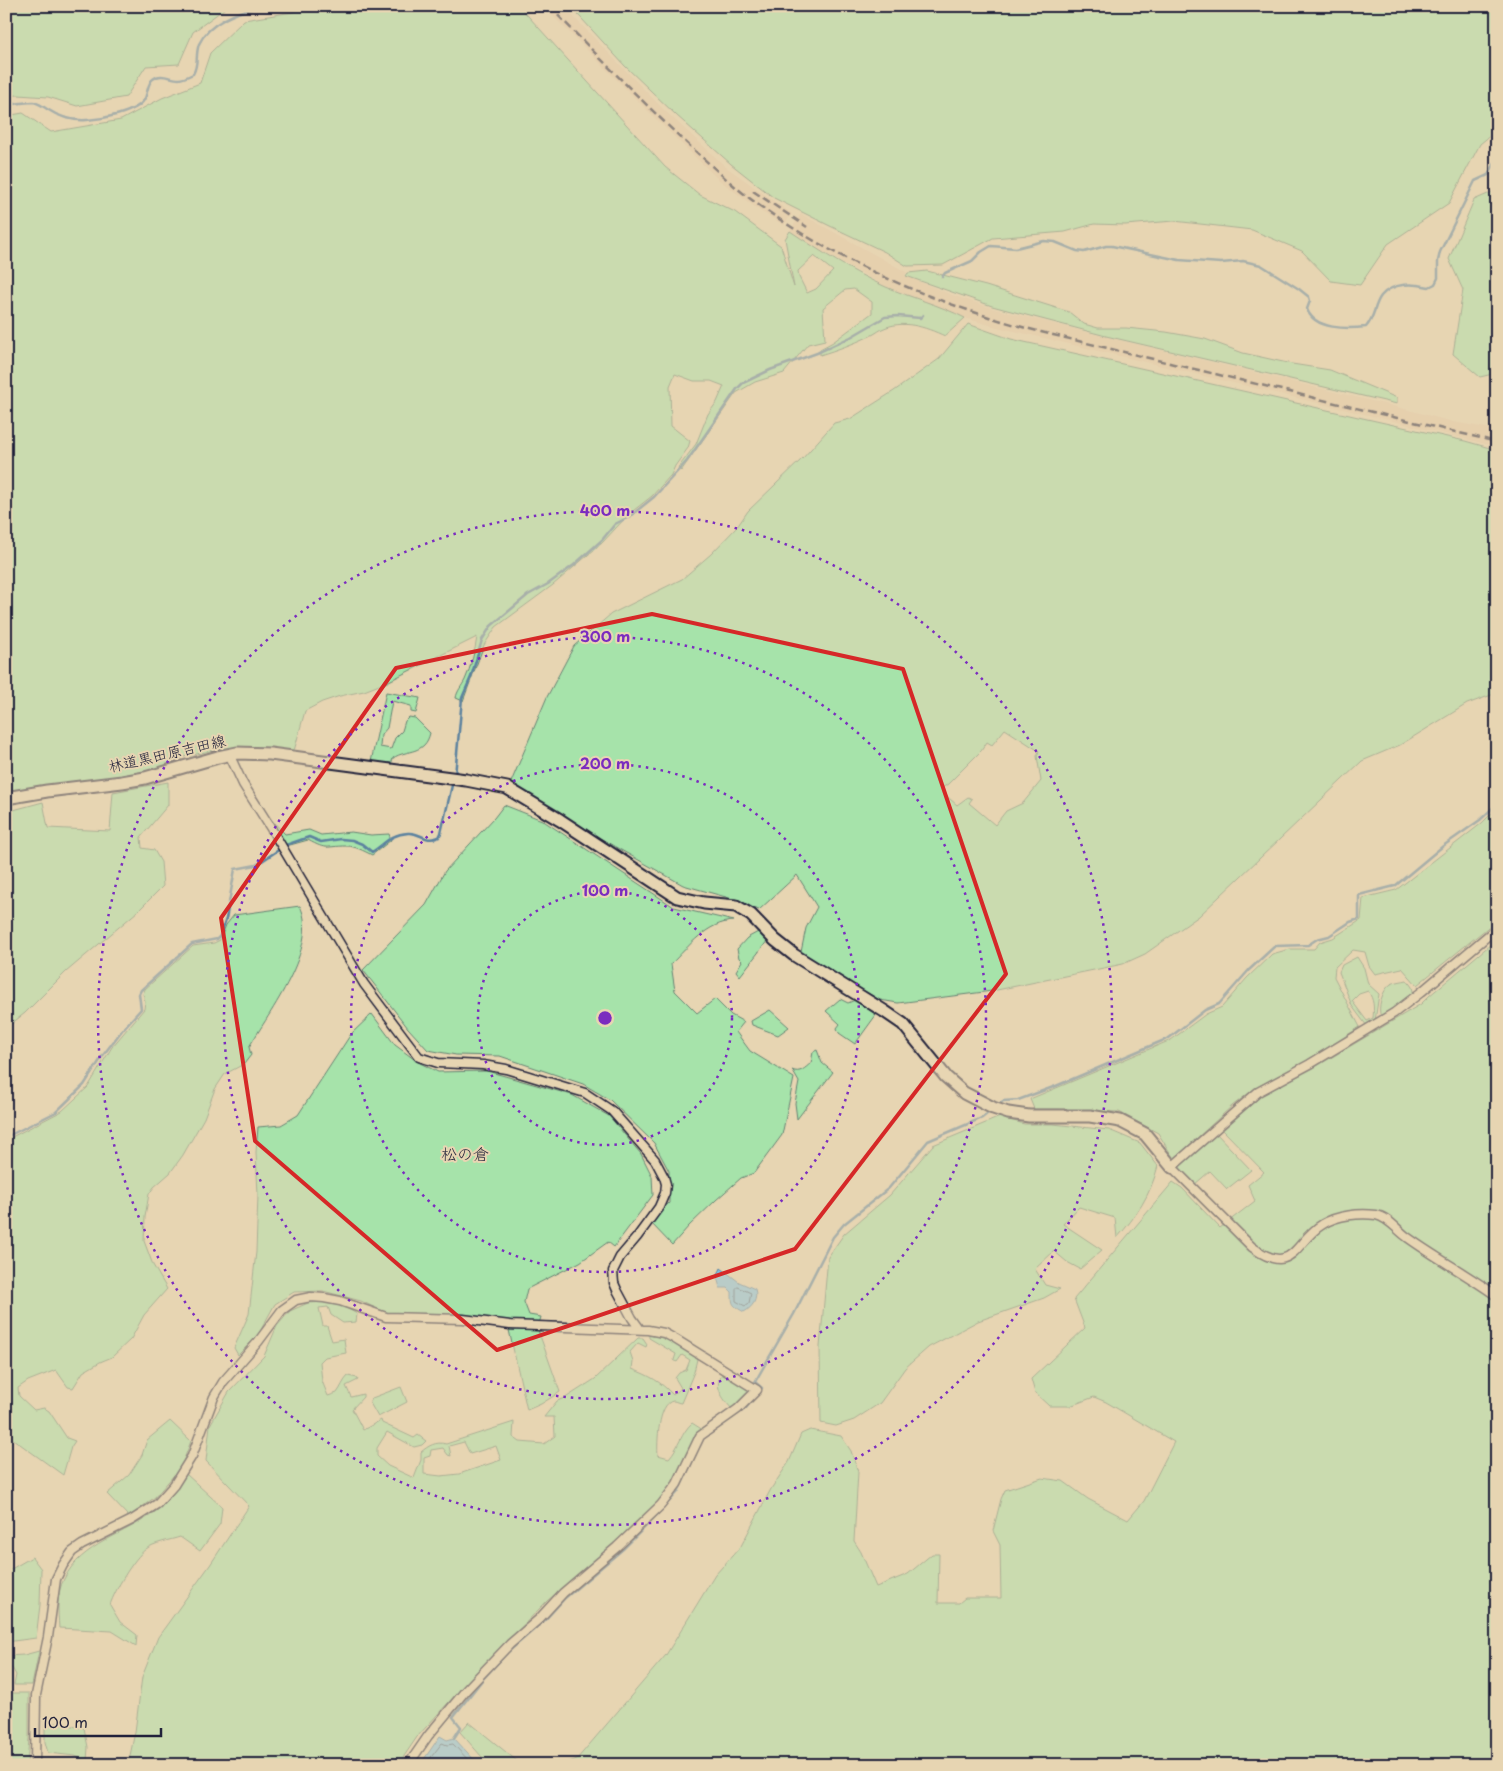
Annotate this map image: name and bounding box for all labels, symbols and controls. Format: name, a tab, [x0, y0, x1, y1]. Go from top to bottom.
text: 400 m	[580, 498, 630, 521]
text: 300 m	[580, 624, 630, 647]
street label: 林道黒田原吉田線	[106, 728, 228, 777]
text: 200 m	[580, 751, 630, 774]
text: 100 m	[582, 878, 628, 901]
centre of rings	[596, 1009, 614, 1027]
district label: 松の倉	[441, 1141, 489, 1165]
scale bar	[35, 1706, 161, 1738]
text: 100 m	[42, 1710, 88, 1733]

